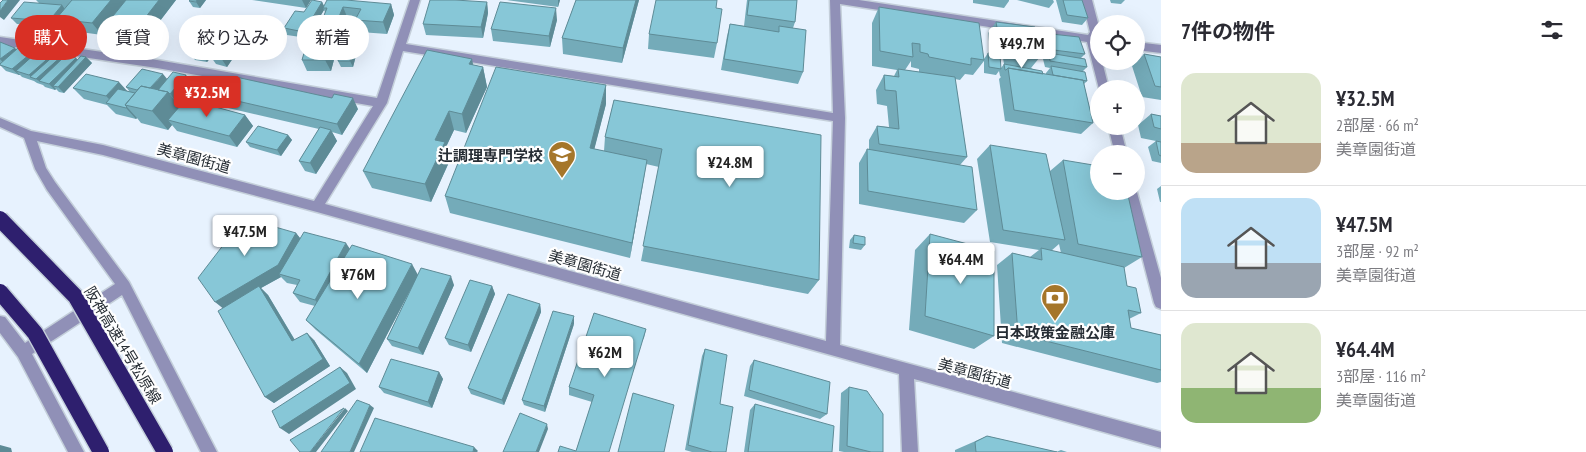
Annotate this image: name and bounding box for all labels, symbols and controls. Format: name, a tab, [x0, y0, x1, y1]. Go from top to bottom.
chip: 購入	[15, 15, 87, 60]
chip: 賃貸	[97, 15, 169, 60]
chip: 絞り込み	[179, 15, 287, 60]
chip: 新着	[297, 15, 369, 60]
map controls	[1090, 15, 1145, 200]
button: locate	[1090, 15, 1145, 70]
icon: filters	[1538, 16, 1566, 44]
text: 7件の物件	[1181, 18, 1275, 45]
pin: ¥49.7M	[981, 27, 1063, 69]
text: ¥49.7M	[1000, 33, 1044, 53]
pin: ¥32.5M	[166, 76, 248, 118]
button: +	[1090, 80, 1145, 135]
text: ¥32.5M	[185, 82, 229, 102]
text: ¥32.5M	[1336, 85, 1395, 112]
icon: home	[1221, 93, 1281, 153]
text: 2部屋 · 66 m²	[1336, 115, 1419, 135]
street label: 美章園街道	[155, 139, 233, 177]
text: 美章園街道	[1336, 139, 1416, 159]
school or university icon: 辻調理専門学校	[547, 140, 577, 179]
button: −	[1090, 145, 1145, 200]
place label: 辻調理専門学校	[438, 146, 543, 165]
pin: ¥24.8M	[689, 146, 771, 188]
text: ¥24.8M	[708, 152, 752, 172]
text: ¥47.5M	[1336, 211, 1392, 238]
pin: ¥47.5M	[204, 214, 286, 257]
icon: home	[1221, 218, 1281, 278]
text: ¥47.5M	[223, 221, 267, 241]
text: 3部屋 · 92 m²	[1336, 241, 1419, 261]
pin: ¥64.4M	[920, 242, 1002, 285]
street label: 美章園街道	[546, 246, 624, 284]
text: ¥64.4M	[939, 249, 983, 269]
pin: ¥76M	[328, 258, 388, 300]
text: ¥76M	[341, 264, 375, 284]
text: 美章園街道	[1336, 265, 1416, 285]
street label: 阪神高速14号松原線	[80, 283, 166, 407]
bank icon: 日本政策金融公庫	[1040, 283, 1070, 322]
place label: 日本政策金融公庫	[995, 323, 1115, 342]
pin: ¥62M	[575, 336, 635, 378]
text: ¥64.4M	[1336, 336, 1395, 363]
text: ¥62M	[588, 342, 622, 362]
icon: home	[1221, 343, 1281, 403]
street label: 美章園街道	[936, 354, 1014, 392]
text: 3部屋 · 116 m²	[1336, 366, 1426, 386]
text: 美章園街道	[1336, 390, 1416, 410]

